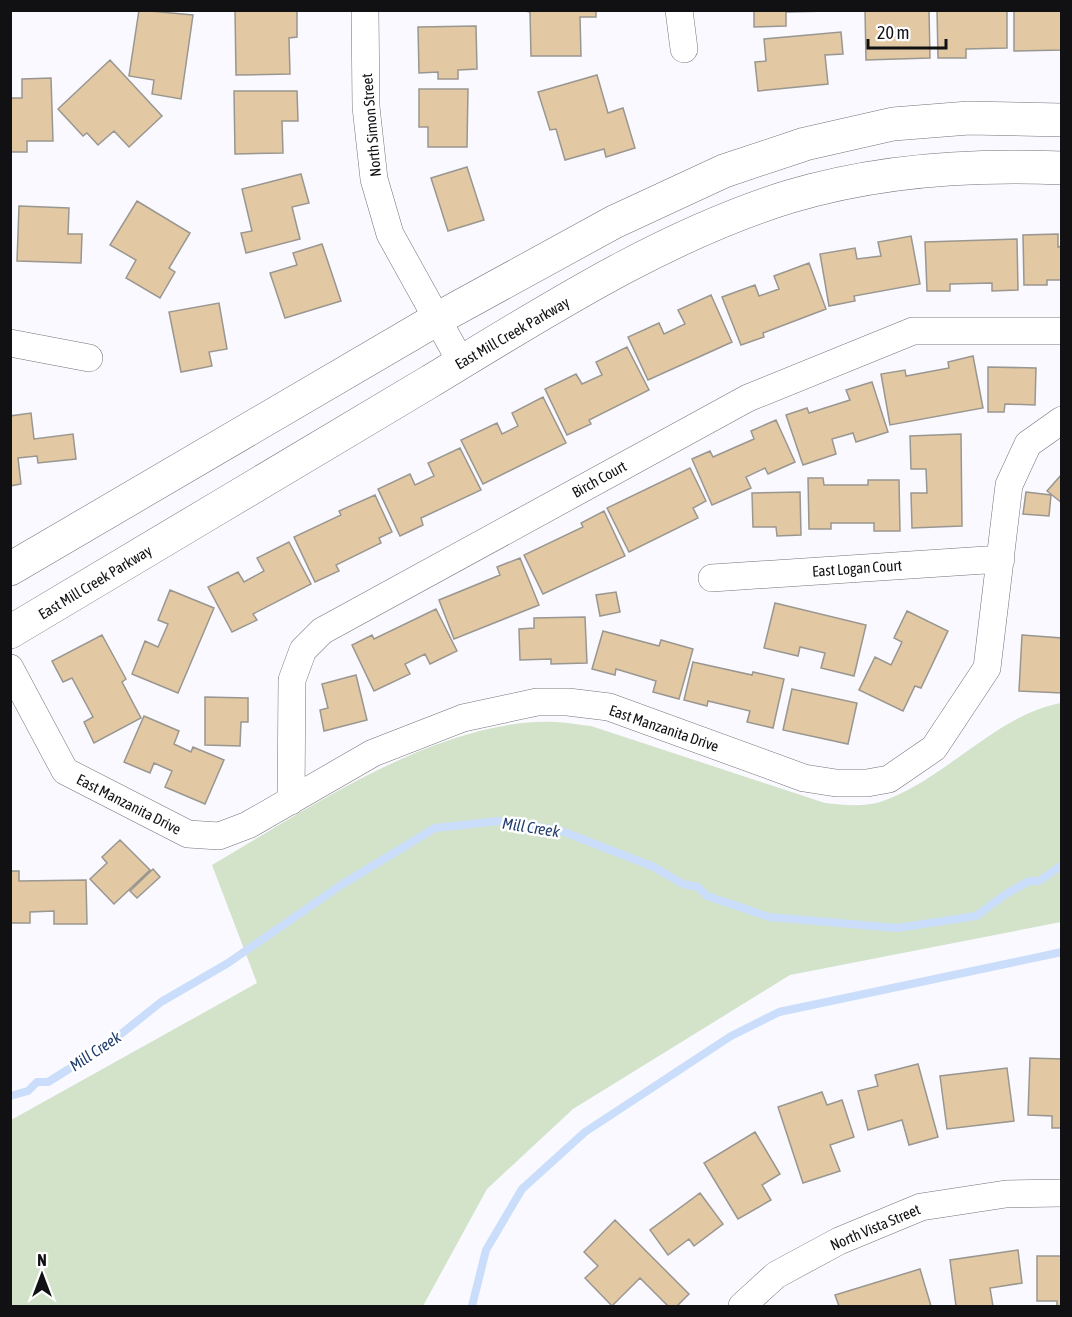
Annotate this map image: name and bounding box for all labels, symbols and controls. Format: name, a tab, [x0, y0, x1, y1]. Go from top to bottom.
scale bar	[868, 12, 946, 50]
text: 20 m	[877, 22, 909, 43]
street label: North Simon Street	[358, 73, 384, 177]
street label: East Mill Creek Parkway	[452, 293, 572, 373]
street label: Birch Court	[569, 457, 629, 501]
street label: East Mill Creek Parkway	[35, 542, 155, 622]
street label: East Logan Court	[812, 556, 902, 580]
street label: East Manzanita Drive	[607, 701, 721, 755]
street label: East Manzanita Drive	[74, 770, 184, 838]
water label: Mill Creek	[501, 814, 562, 841]
water label: Mill Creek	[66, 1027, 125, 1075]
street label: North Vista Street	[827, 1200, 923, 1254]
north arrow	[12, 1245, 72, 1305]
text: N	[37, 1251, 47, 1269]

